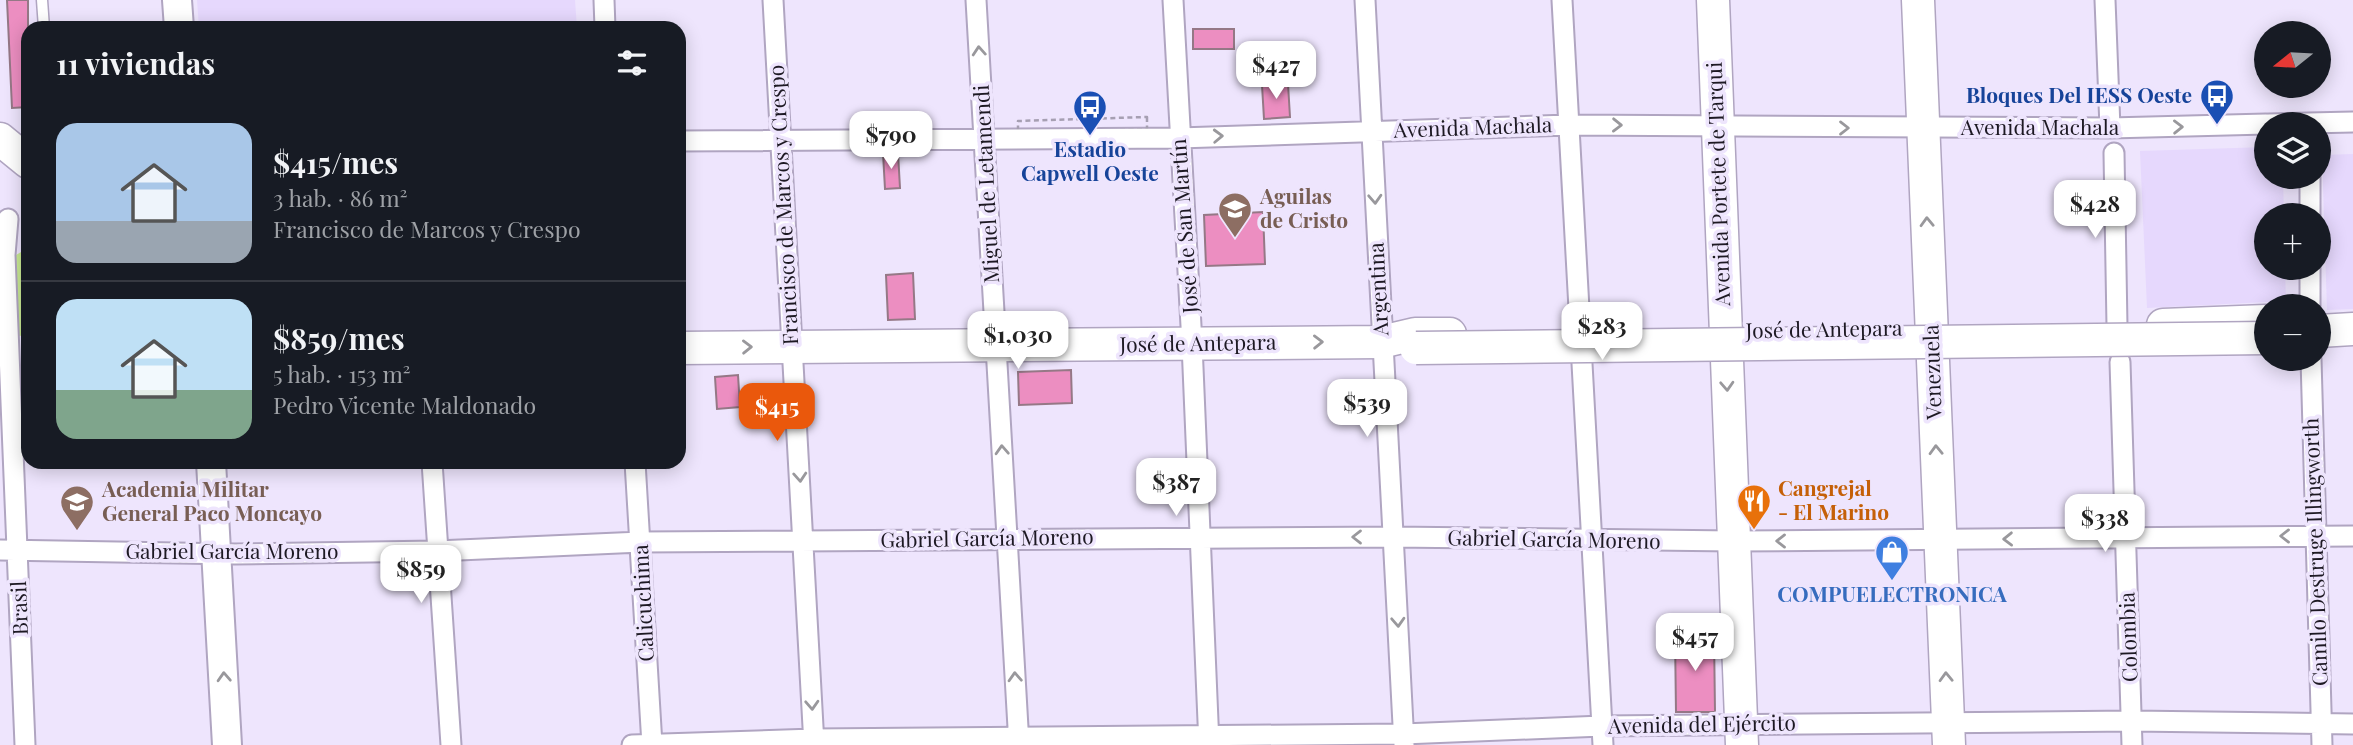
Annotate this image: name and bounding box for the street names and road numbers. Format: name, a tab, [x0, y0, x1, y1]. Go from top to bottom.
street label: Avenida Portete de Tarqui	[1699, 61, 1735, 308]
street label: Francisco de Marcos y Crespo	[761, 64, 803, 346]
street label: Miguel de Letamendi	[966, 84, 1004, 284]
street label: Avenida Machala	[1392, 109, 1553, 143]
street label: Avenida Machala	[1960, 112, 2120, 140]
street label: José de San Martín	[1163, 137, 1203, 315]
street label: Argentina	[1361, 241, 1393, 337]
street label: José de Antepara	[1744, 313, 1903, 343]
street label: Venezuela	[1915, 324, 1947, 421]
street label: José de Antepara	[1118, 327, 1277, 357]
street label: Camilo Destruge Illingworth	[2295, 417, 2333, 687]
street label: Gabriel García Moreno	[880, 521, 1094, 553]
street label: Gabriel García Moreno	[1447, 522, 1661, 554]
street label: Gabriel García Moreno	[125, 536, 339, 564]
street label: Calicuchima	[625, 543, 659, 662]
street label: Brasil	[3, 580, 33, 636]
street label: Colombia	[2111, 591, 2143, 683]
street label: Avenida del Ejército	[1607, 707, 1796, 739]

